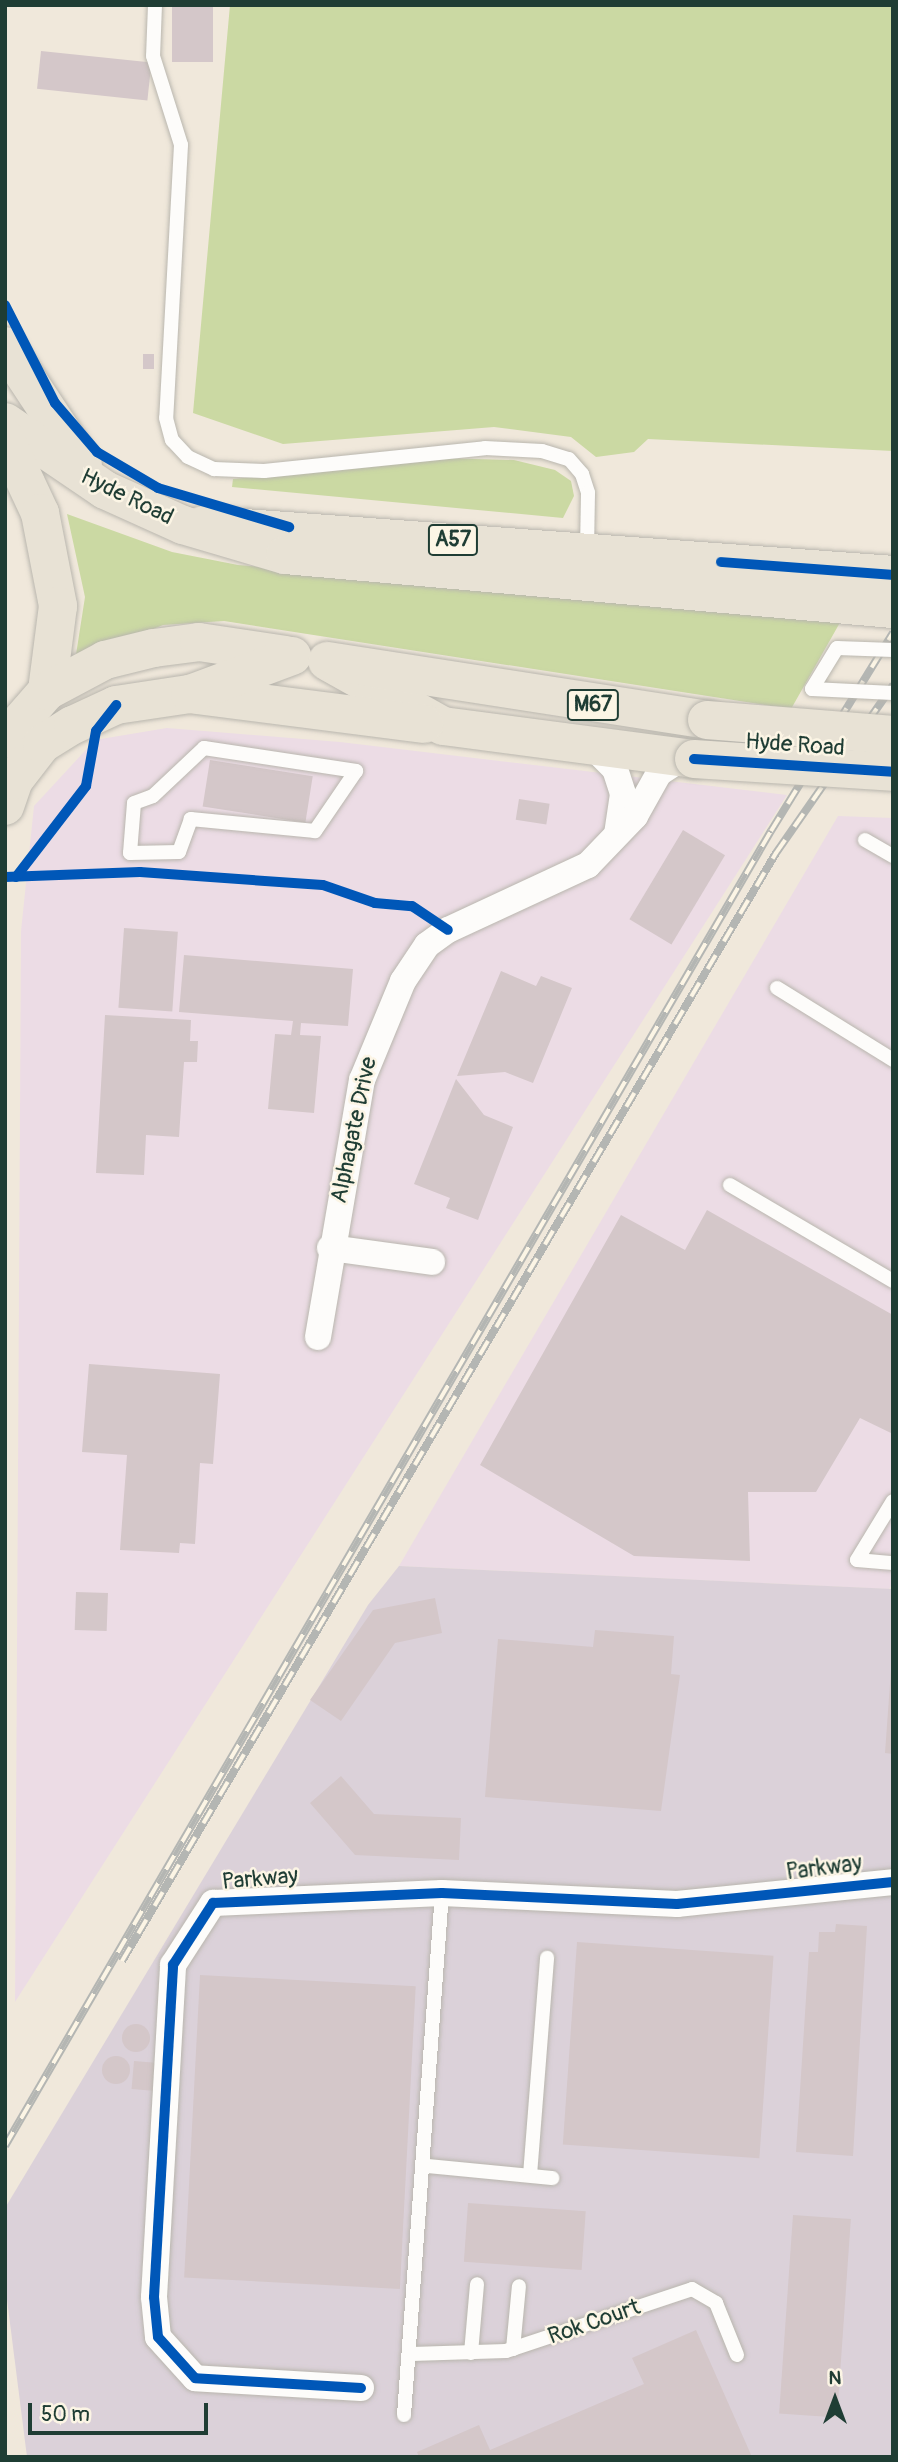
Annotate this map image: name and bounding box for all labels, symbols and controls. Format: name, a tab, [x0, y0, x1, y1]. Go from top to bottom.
street label: Hyde Road	[76, 463, 178, 531]
road number: A57	[427, 522, 479, 558]
road number: M67	[567, 688, 619, 722]
street label: Hyde Road	[744, 728, 846, 762]
street label: Alphagate Drive	[325, 1054, 383, 1206]
street label: Parkway	[784, 1850, 864, 1886]
street label: Parkway	[221, 1862, 299, 1896]
street label: Rok Court	[544, 2293, 644, 2351]
north arrow	[800, 2364, 870, 2434]
text: N	[829, 2366, 841, 2390]
scale bar	[32, 2388, 212, 2432]
text: 50 m	[41, 2401, 90, 2428]

